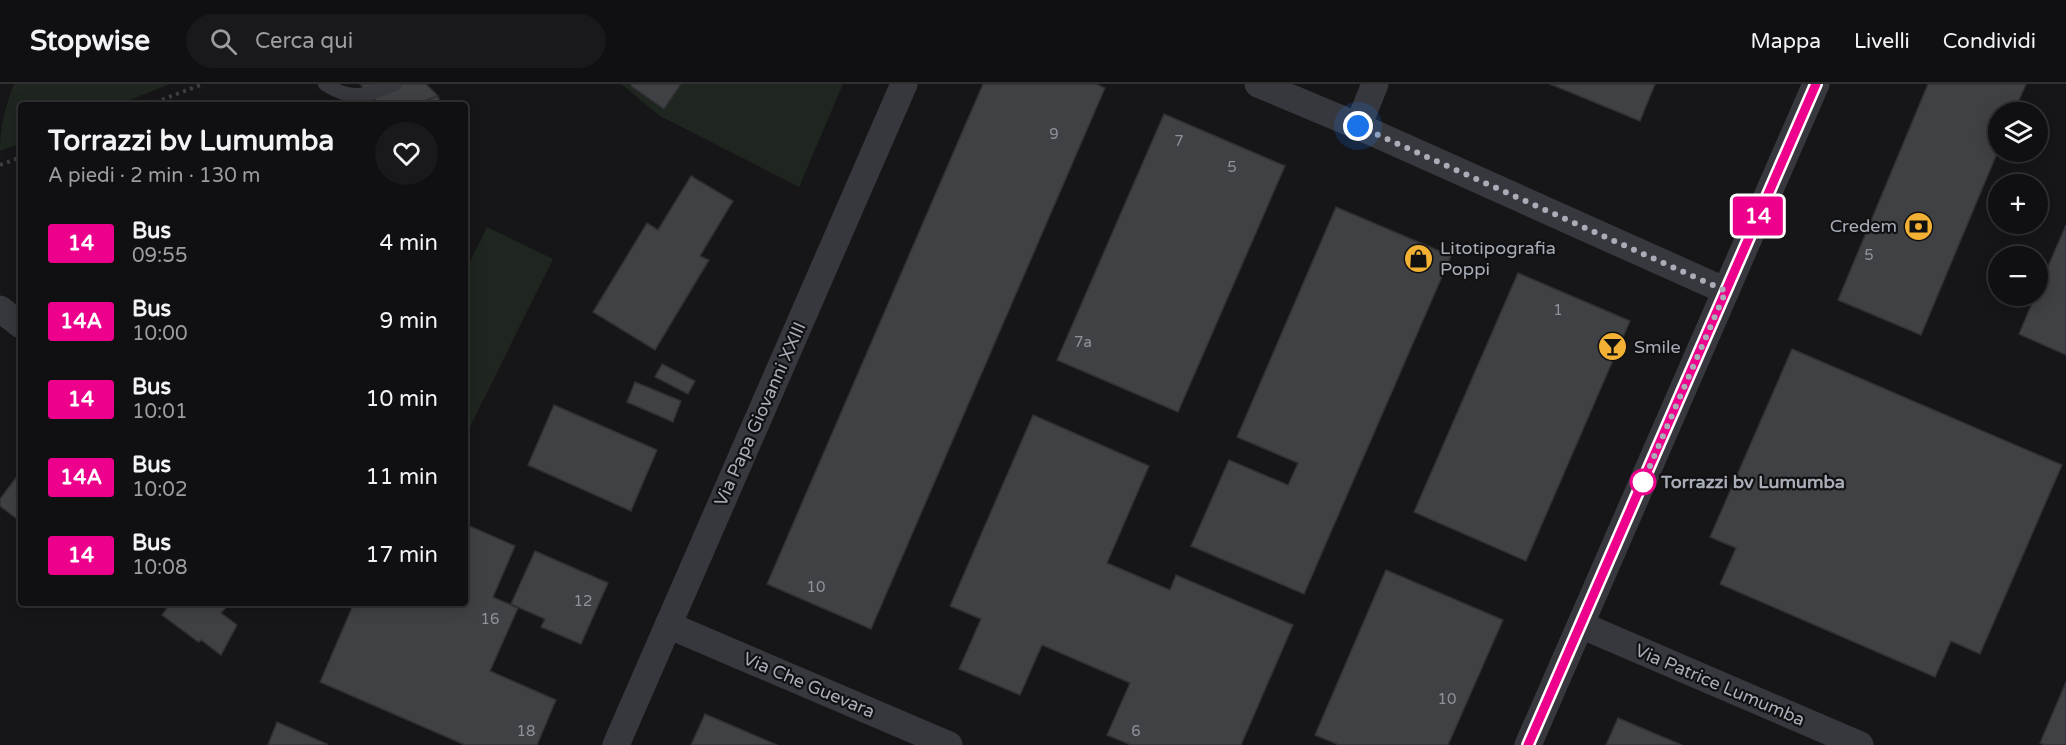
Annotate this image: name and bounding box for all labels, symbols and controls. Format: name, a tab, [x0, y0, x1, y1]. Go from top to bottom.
search box	[186, 14, 606, 68]
text: Stopwise	[30, 24, 150, 58]
icon: search	[207, 25, 240, 58]
text: Cerca qui	[255, 28, 353, 54]
text: Mappa	[1751, 29, 1821, 54]
text: Livelli	[1854, 29, 1910, 54]
text: Condividi	[1943, 29, 2036, 54]
map controls	[1988, 102, 2048, 306]
button: layers	[1988, 102, 2048, 162]
your location	[1343, 111, 1373, 141]
button: heart	[375, 122, 438, 185]
text: Torrazzi bv Lumumba	[48, 124, 334, 158]
house number: 9	[1049, 125, 1059, 143]
house number: 7	[1174, 132, 1184, 150]
house number: 5	[1227, 158, 1237, 176]
text: A piedi · 2 min · 130 m	[48, 164, 260, 188]
button: +	[1988, 174, 2048, 234]
line badge: 14	[1731, 196, 1785, 236]
text: 14	[1745, 204, 1771, 229]
bank icon: Credem	[1902, 210, 1934, 242]
place label: Credem	[1830, 215, 1897, 237]
text: Bus	[132, 218, 171, 244]
text: 4 min	[379, 230, 438, 256]
text: 14	[68, 231, 94, 256]
place label: Litotipografia Poppi	[1440, 237, 1556, 280]
shop icon: Litotipografia Poppi	[1403, 242, 1435, 274]
text: 09:55	[132, 244, 187, 268]
house number: 5	[1864, 246, 1874, 264]
button: −	[1988, 246, 2048, 306]
text: Bus	[132, 296, 171, 322]
house number: 1	[1553, 301, 1563, 319]
text: 9 min	[379, 308, 438, 334]
text: 14A	[60, 309, 102, 334]
street label: Via Papa Giovanni XXIII	[709, 319, 811, 509]
text: 10:00	[132, 322, 188, 346]
bar icon: Smile	[1597, 331, 1629, 363]
house number: 7a	[1074, 333, 1092, 351]
place label: Smile	[1634, 336, 1681, 358]
text: Bus	[132, 374, 171, 400]
text: 10 min	[366, 386, 438, 412]
text: 14	[68, 387, 94, 412]
text: 10:01	[132, 400, 187, 424]
text: Bus	[132, 452, 171, 478]
text: 11 min	[366, 464, 438, 490]
text: 14A	[60, 465, 102, 490]
marker: Torrazzi bv Lumumba	[1630, 469, 1656, 495]
place label: Torrazzi bv Lumumba	[1660, 471, 1845, 493]
text: 10:02	[132, 478, 188, 502]
text: Bus	[132, 530, 171, 556]
text: 17 min	[366, 542, 438, 568]
text: 14	[68, 543, 94, 568]
text: 10:08	[132, 556, 187, 580]
house number: 10	[807, 578, 825, 596]
house number: 12	[574, 592, 592, 610]
house number: 16	[481, 610, 499, 628]
street label: Via Patrice Lumumba	[1632, 639, 1808, 731]
street label: Via Che Guevara	[740, 647, 878, 723]
house number: 10	[1438, 690, 1456, 708]
house number: 18	[517, 722, 535, 740]
house number: 6	[1131, 722, 1141, 740]

